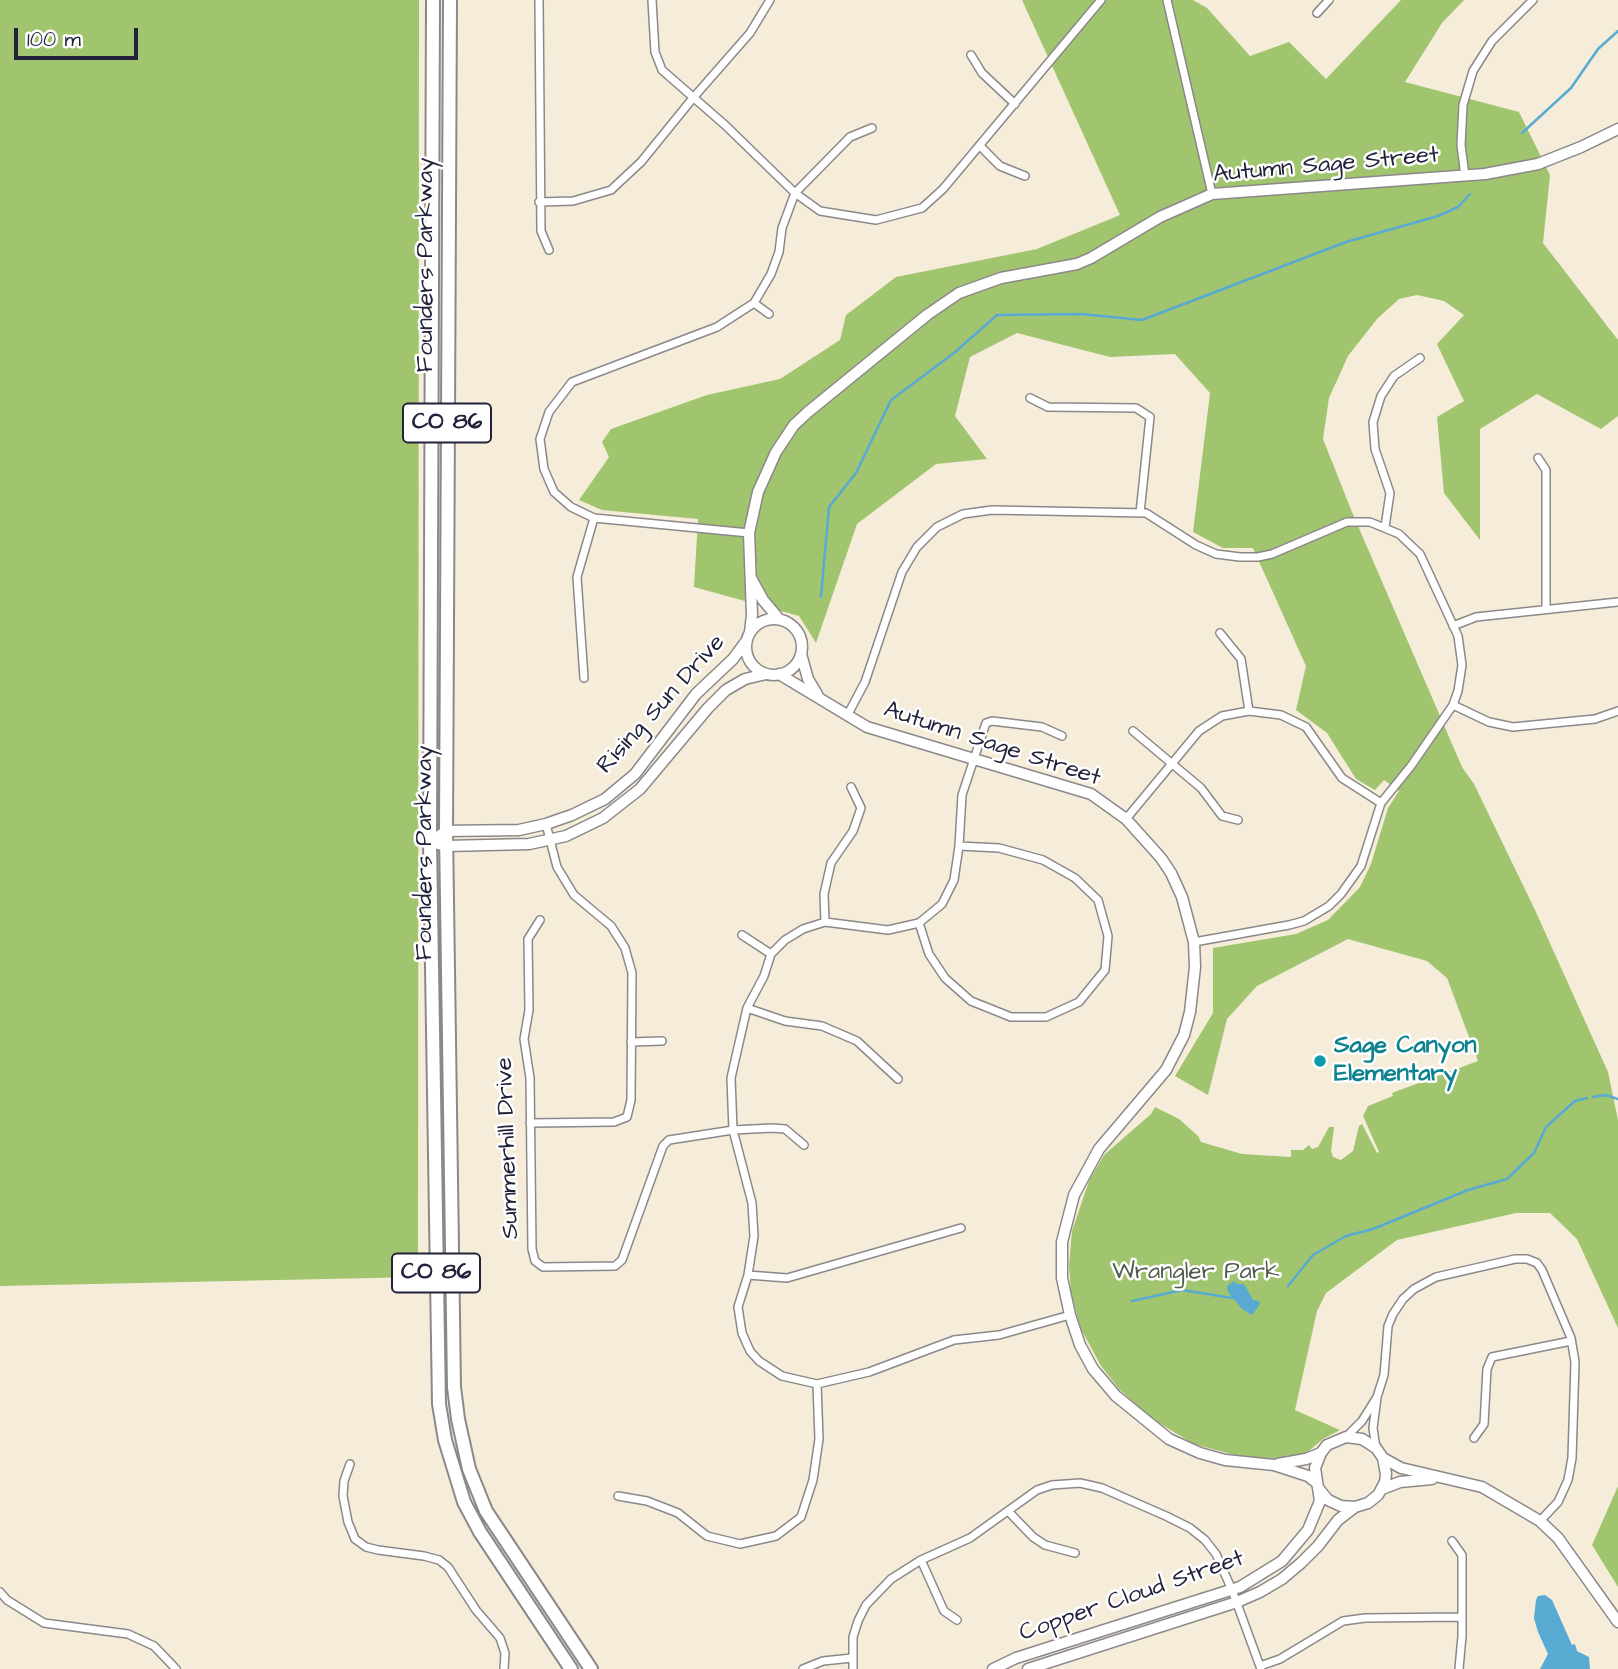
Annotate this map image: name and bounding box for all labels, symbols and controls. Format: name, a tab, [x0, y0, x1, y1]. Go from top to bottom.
scale bar	[18, 14, 142, 58]
text: 100 m	[27, 25, 81, 54]
street label: Autumn Sage Street	[1212, 142, 1440, 190]
street label: Founders Parkway	[413, 158, 441, 372]
road number: CO 86	[403, 404, 491, 442]
street label: Rising Sun Drive	[592, 629, 732, 781]
street label: Autumn Sage Street	[880, 696, 1104, 794]
street label: Founders Parkway	[412, 746, 440, 960]
place label: Sage Canyon Elementary	[1334, 1033, 1476, 1089]
marker: Sage Canyon Elementary	[1312, 1053, 1328, 1069]
street label: Summerhill Drive	[491, 1057, 527, 1239]
road number: CO 86	[392, 1254, 480, 1292]
park label: Wrangler Park	[1112, 1259, 1280, 1287]
street label: Copper Cloud Street	[1016, 1545, 1248, 1649]

